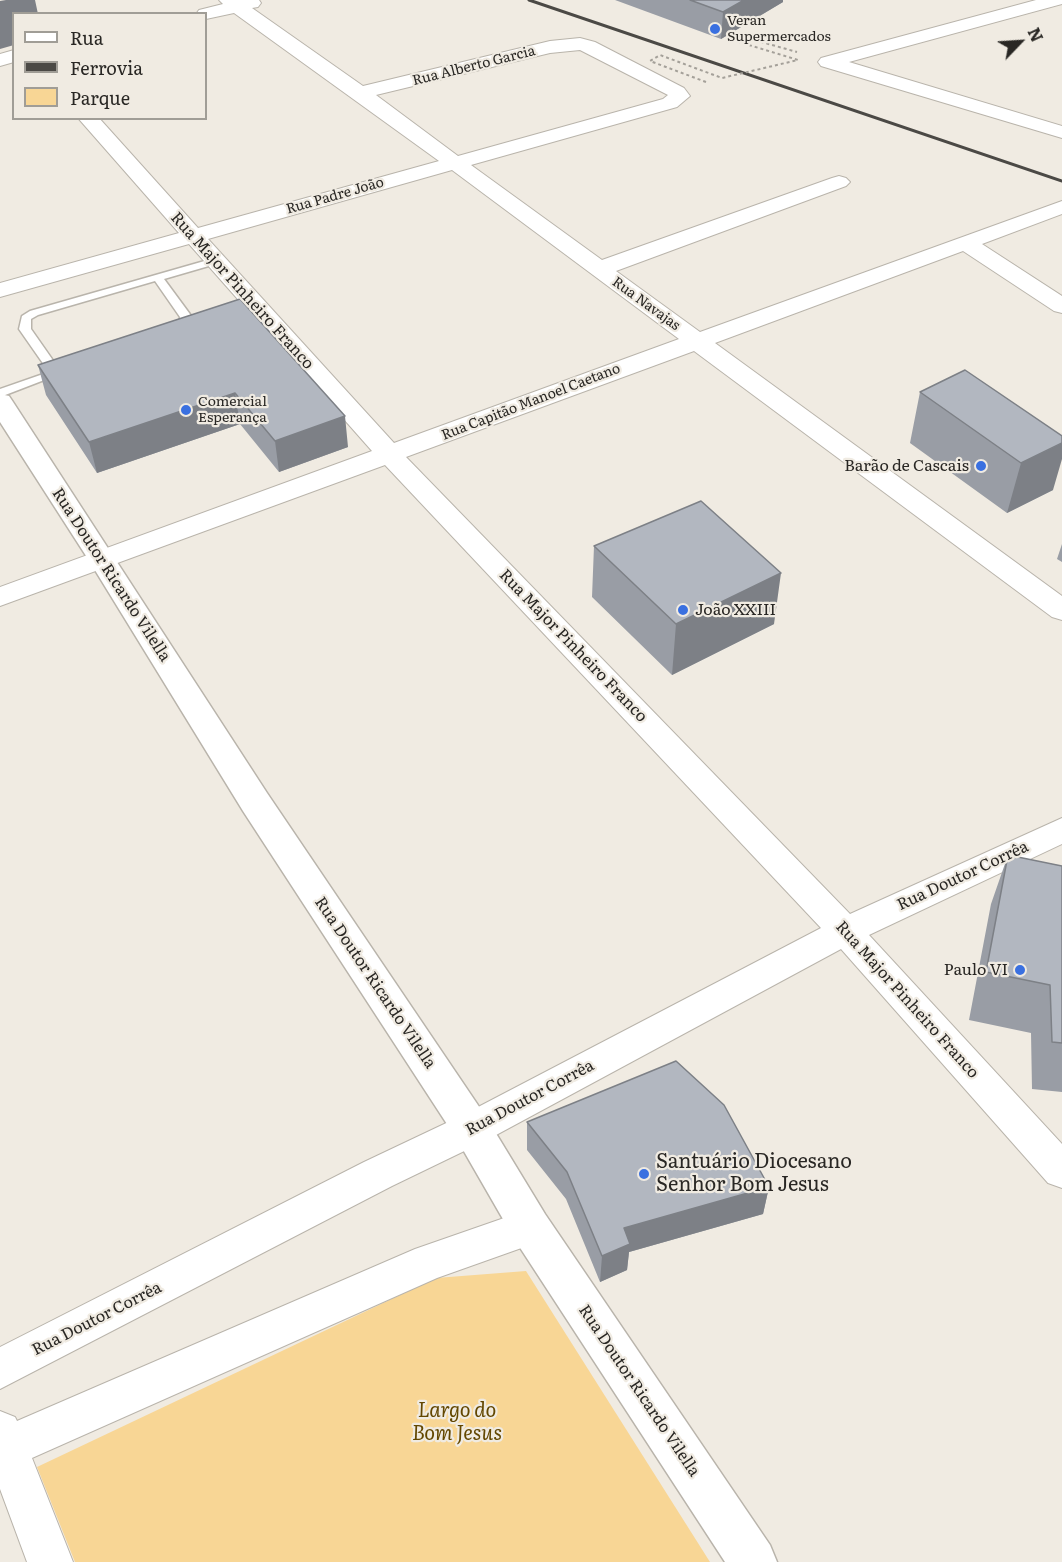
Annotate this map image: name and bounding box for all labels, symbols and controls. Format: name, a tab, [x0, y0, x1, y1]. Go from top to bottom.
legend	[12, 12, 207, 120]
north arrow	[990, 12, 1050, 72]
place label: Veran Supermercados	[727, 13, 831, 46]
marker: Veran Supermercados	[708, 22, 722, 36]
text: N	[1023, 23, 1050, 46]
text: Rua	[70, 24, 103, 51]
street label: Rua Alberto Garcia	[411, 43, 537, 89]
text: Ferrovia	[70, 54, 143, 81]
text: Parque	[70, 84, 130, 111]
street label: Rua Padre João	[284, 174, 386, 218]
street label: Rua Major Pinheiro Franco	[166, 208, 318, 374]
street label: Rua Navajas	[609, 274, 683, 334]
street label: Rua Capitão Manoel Caetano	[439, 360, 623, 444]
place label: Comercial Esperança	[198, 394, 267, 426]
marker: Comercial Esperança	[179, 403, 193, 417]
place label: Barão de Cascais	[844, 456, 969, 476]
marker: Barão de Cascais	[974, 459, 988, 473]
street label: Rua Doutor Ricardo Vilella	[48, 485, 174, 665]
street label: Rua Major Pinheiro Franco	[495, 566, 651, 726]
place label: João XXIII	[695, 600, 776, 620]
marker: João XXIII	[676, 603, 690, 617]
street label: Rua Doutor Corrêa	[894, 837, 1032, 915]
street label: Rua Doutor Ricardo Vilella	[310, 894, 440, 1072]
street label: Rua Major Pinheiro Franco	[831, 917, 983, 1083]
place label: Paulo VI	[944, 960, 1008, 980]
marker: Paulo VI	[1013, 963, 1027, 977]
street label: Rua Doutor Corrêa	[462, 1056, 598, 1140]
place label: Santuário Diocesano Senhor Bom Jesus	[656, 1150, 852, 1197]
marker: Santuário Diocesano Senhor Bom Jesus	[637, 1167, 651, 1181]
street label: Rua Doutor Corrêa	[29, 1278, 165, 1360]
street label: Rua Doutor Ricardo Vilella	[574, 1302, 704, 1480]
park label: Largo do Bom Jesus	[412, 1399, 502, 1446]

